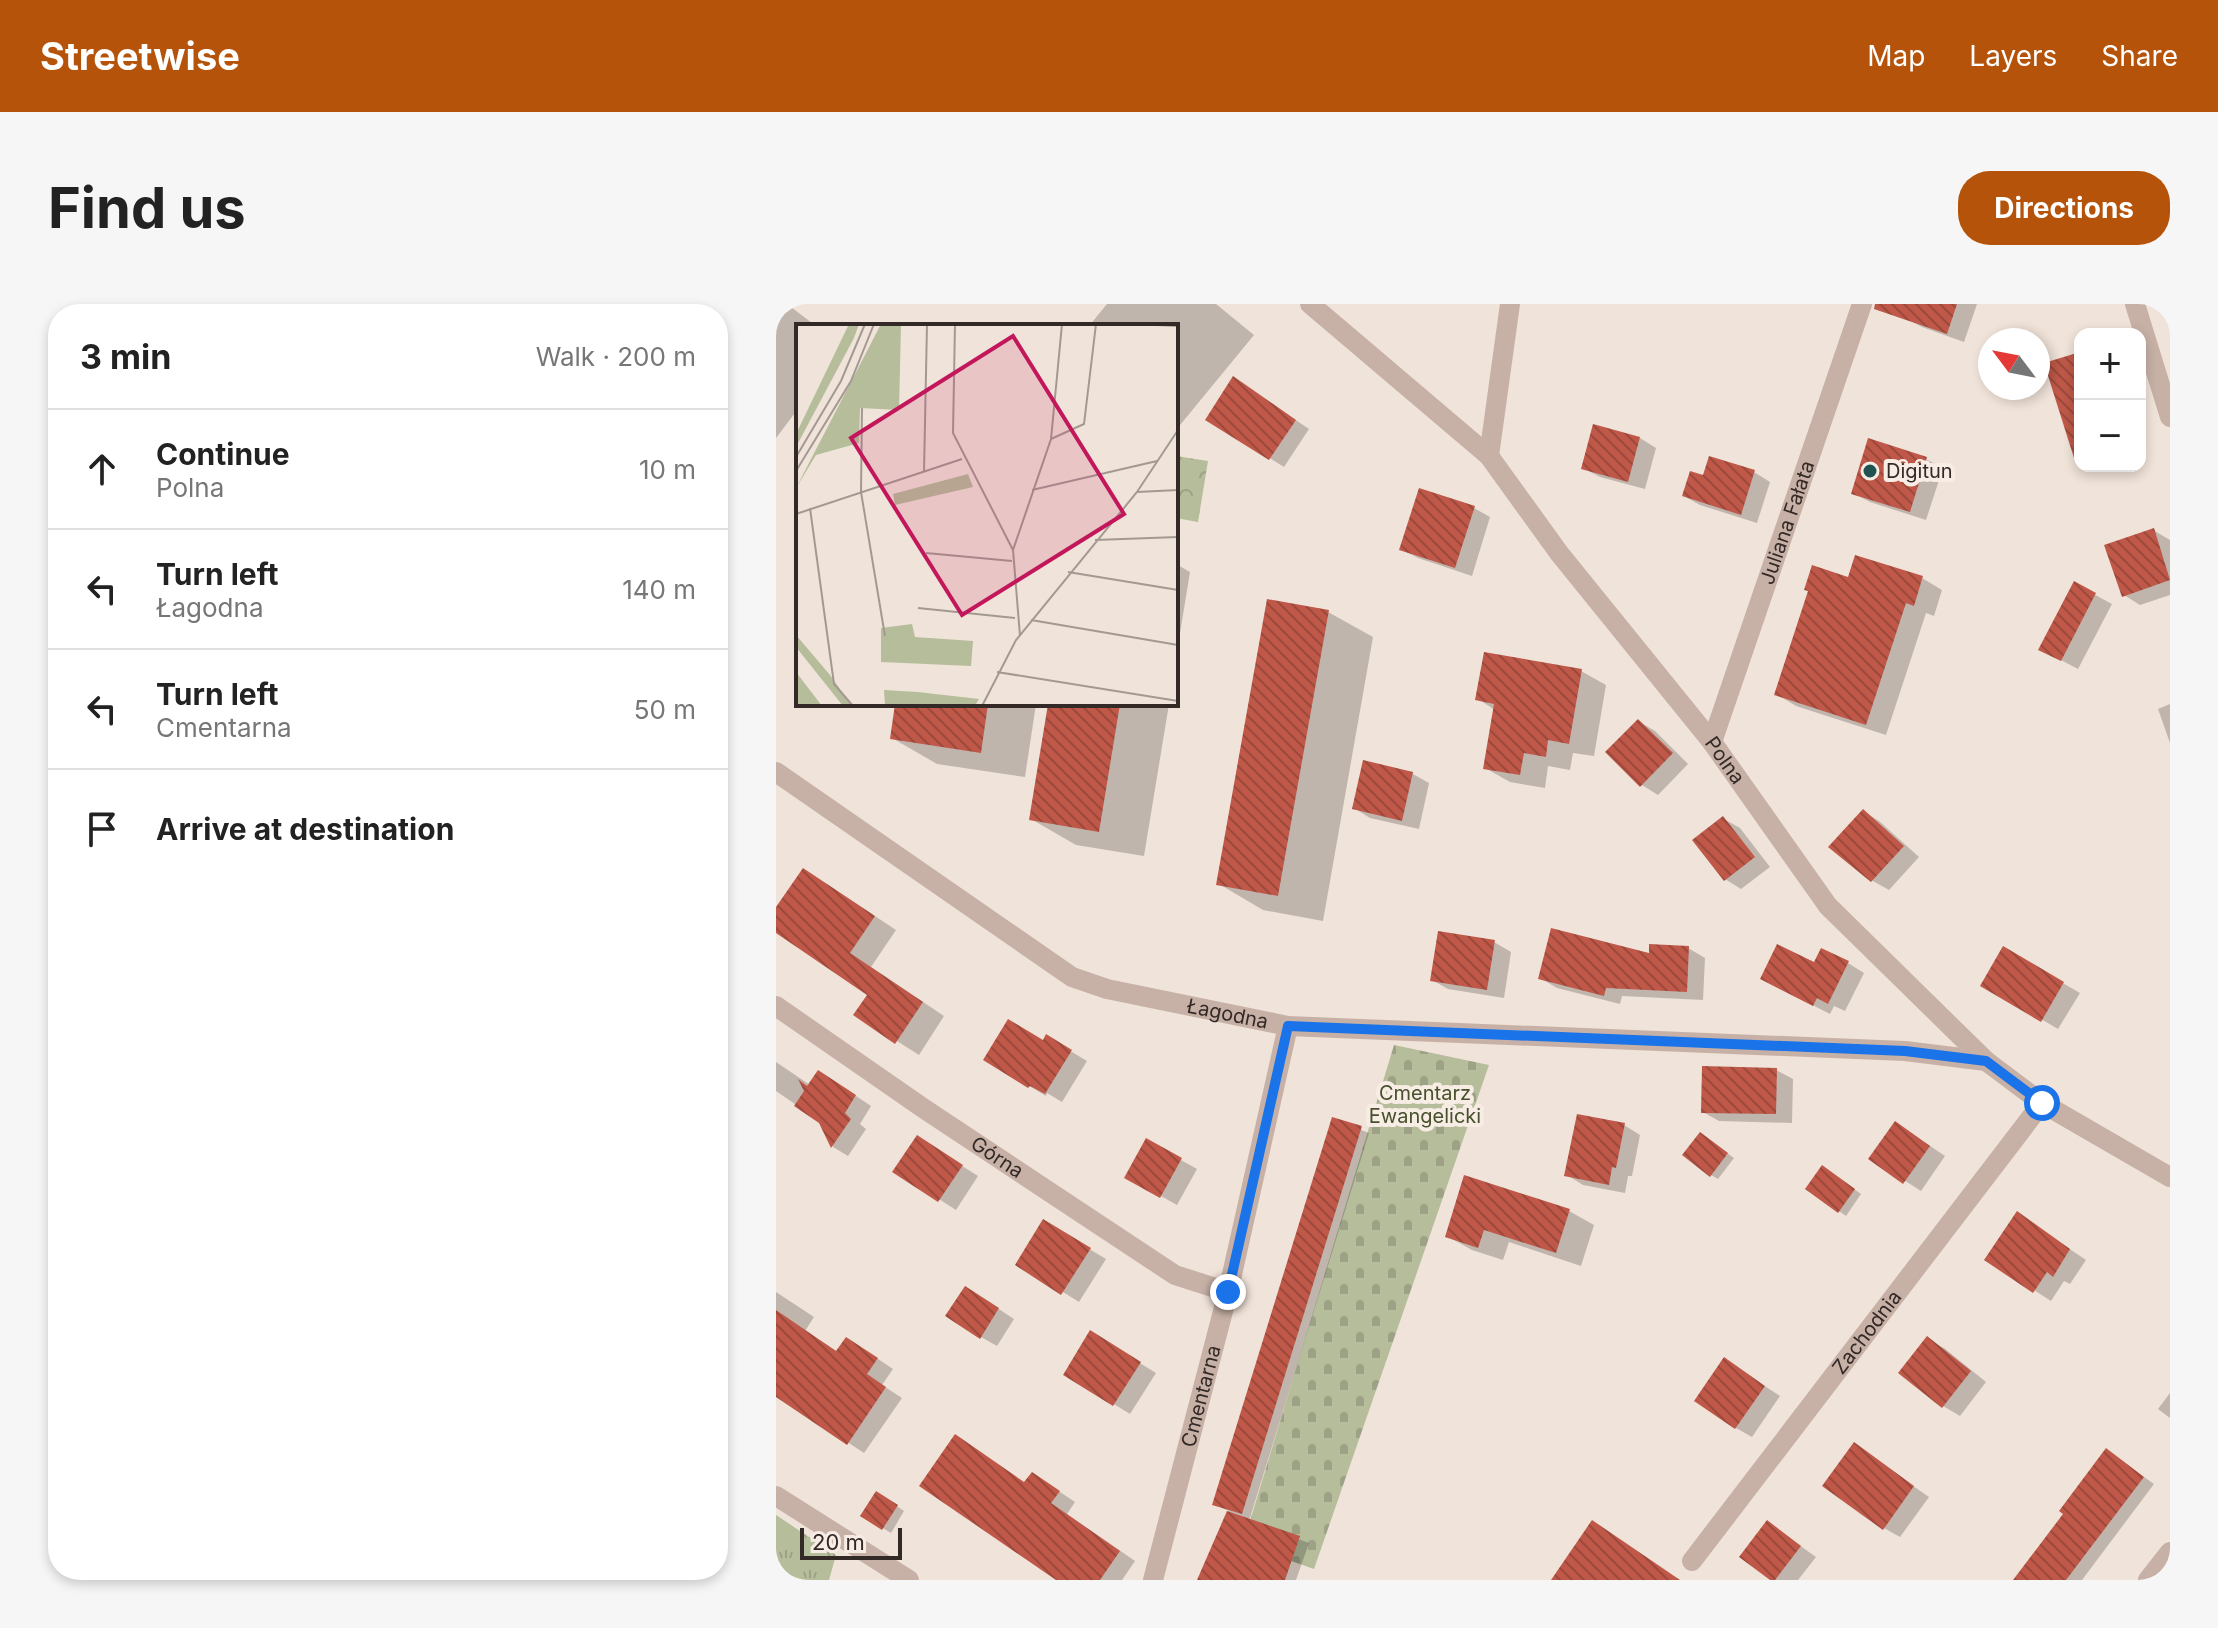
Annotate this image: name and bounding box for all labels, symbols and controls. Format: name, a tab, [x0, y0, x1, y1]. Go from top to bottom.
text: Streetwise	[40, 33, 240, 79]
text: Map	[1867, 39, 1925, 73]
text: Layers	[1969, 39, 2057, 73]
text: Share	[2101, 39, 2178, 73]
button: Directions	[1958, 171, 2170, 245]
text: Find us	[48, 174, 246, 242]
inset map	[796, 324, 1178, 706]
north arrow	[1978, 328, 2050, 400]
map controls	[2074, 328, 2146, 472]
button: +	[2074, 328, 2146, 400]
text: 3 min	[80, 336, 171, 377]
text: Walk · 200 m	[536, 341, 696, 372]
button: −	[2074, 400, 2146, 472]
text: Continue	[156, 436, 290, 472]
icon: ahead	[80, 447, 124, 491]
text: 10 m	[639, 454, 696, 485]
street label: Juliana Fałata	[1755, 457, 1819, 588]
place label: Digitun	[1886, 459, 1953, 483]
marker: Digitun	[1861, 462, 1879, 480]
text: Polna	[156, 472, 224, 503]
text: Turn left	[156, 556, 278, 592]
icon: left	[80, 567, 124, 611]
text: 140 m	[622, 574, 696, 605]
text: Łagodna	[156, 592, 263, 623]
text: Turn left	[156, 676, 278, 712]
icon: left	[80, 687, 124, 731]
text: 50 m	[634, 694, 696, 725]
text: Cmentarna	[156, 712, 292, 743]
street label: Polna	[1700, 732, 1750, 789]
icon: arrive	[80, 807, 124, 851]
text: Arrive at destination	[156, 811, 454, 847]
street label: Łagodna	[1185, 994, 1270, 1034]
park label: Cmentarz Ewangelicki	[1369, 1081, 1481, 1128]
route start	[2024, 1085, 2060, 1121]
street label: Górna	[967, 1131, 1028, 1183]
route end	[1210, 1274, 1246, 1310]
street label: Zachodnia	[1827, 1285, 1907, 1379]
street label: Cmentarna	[1176, 1343, 1226, 1450]
scale bar	[800, 1524, 902, 1560]
text: 20 m	[812, 1529, 865, 1555]

